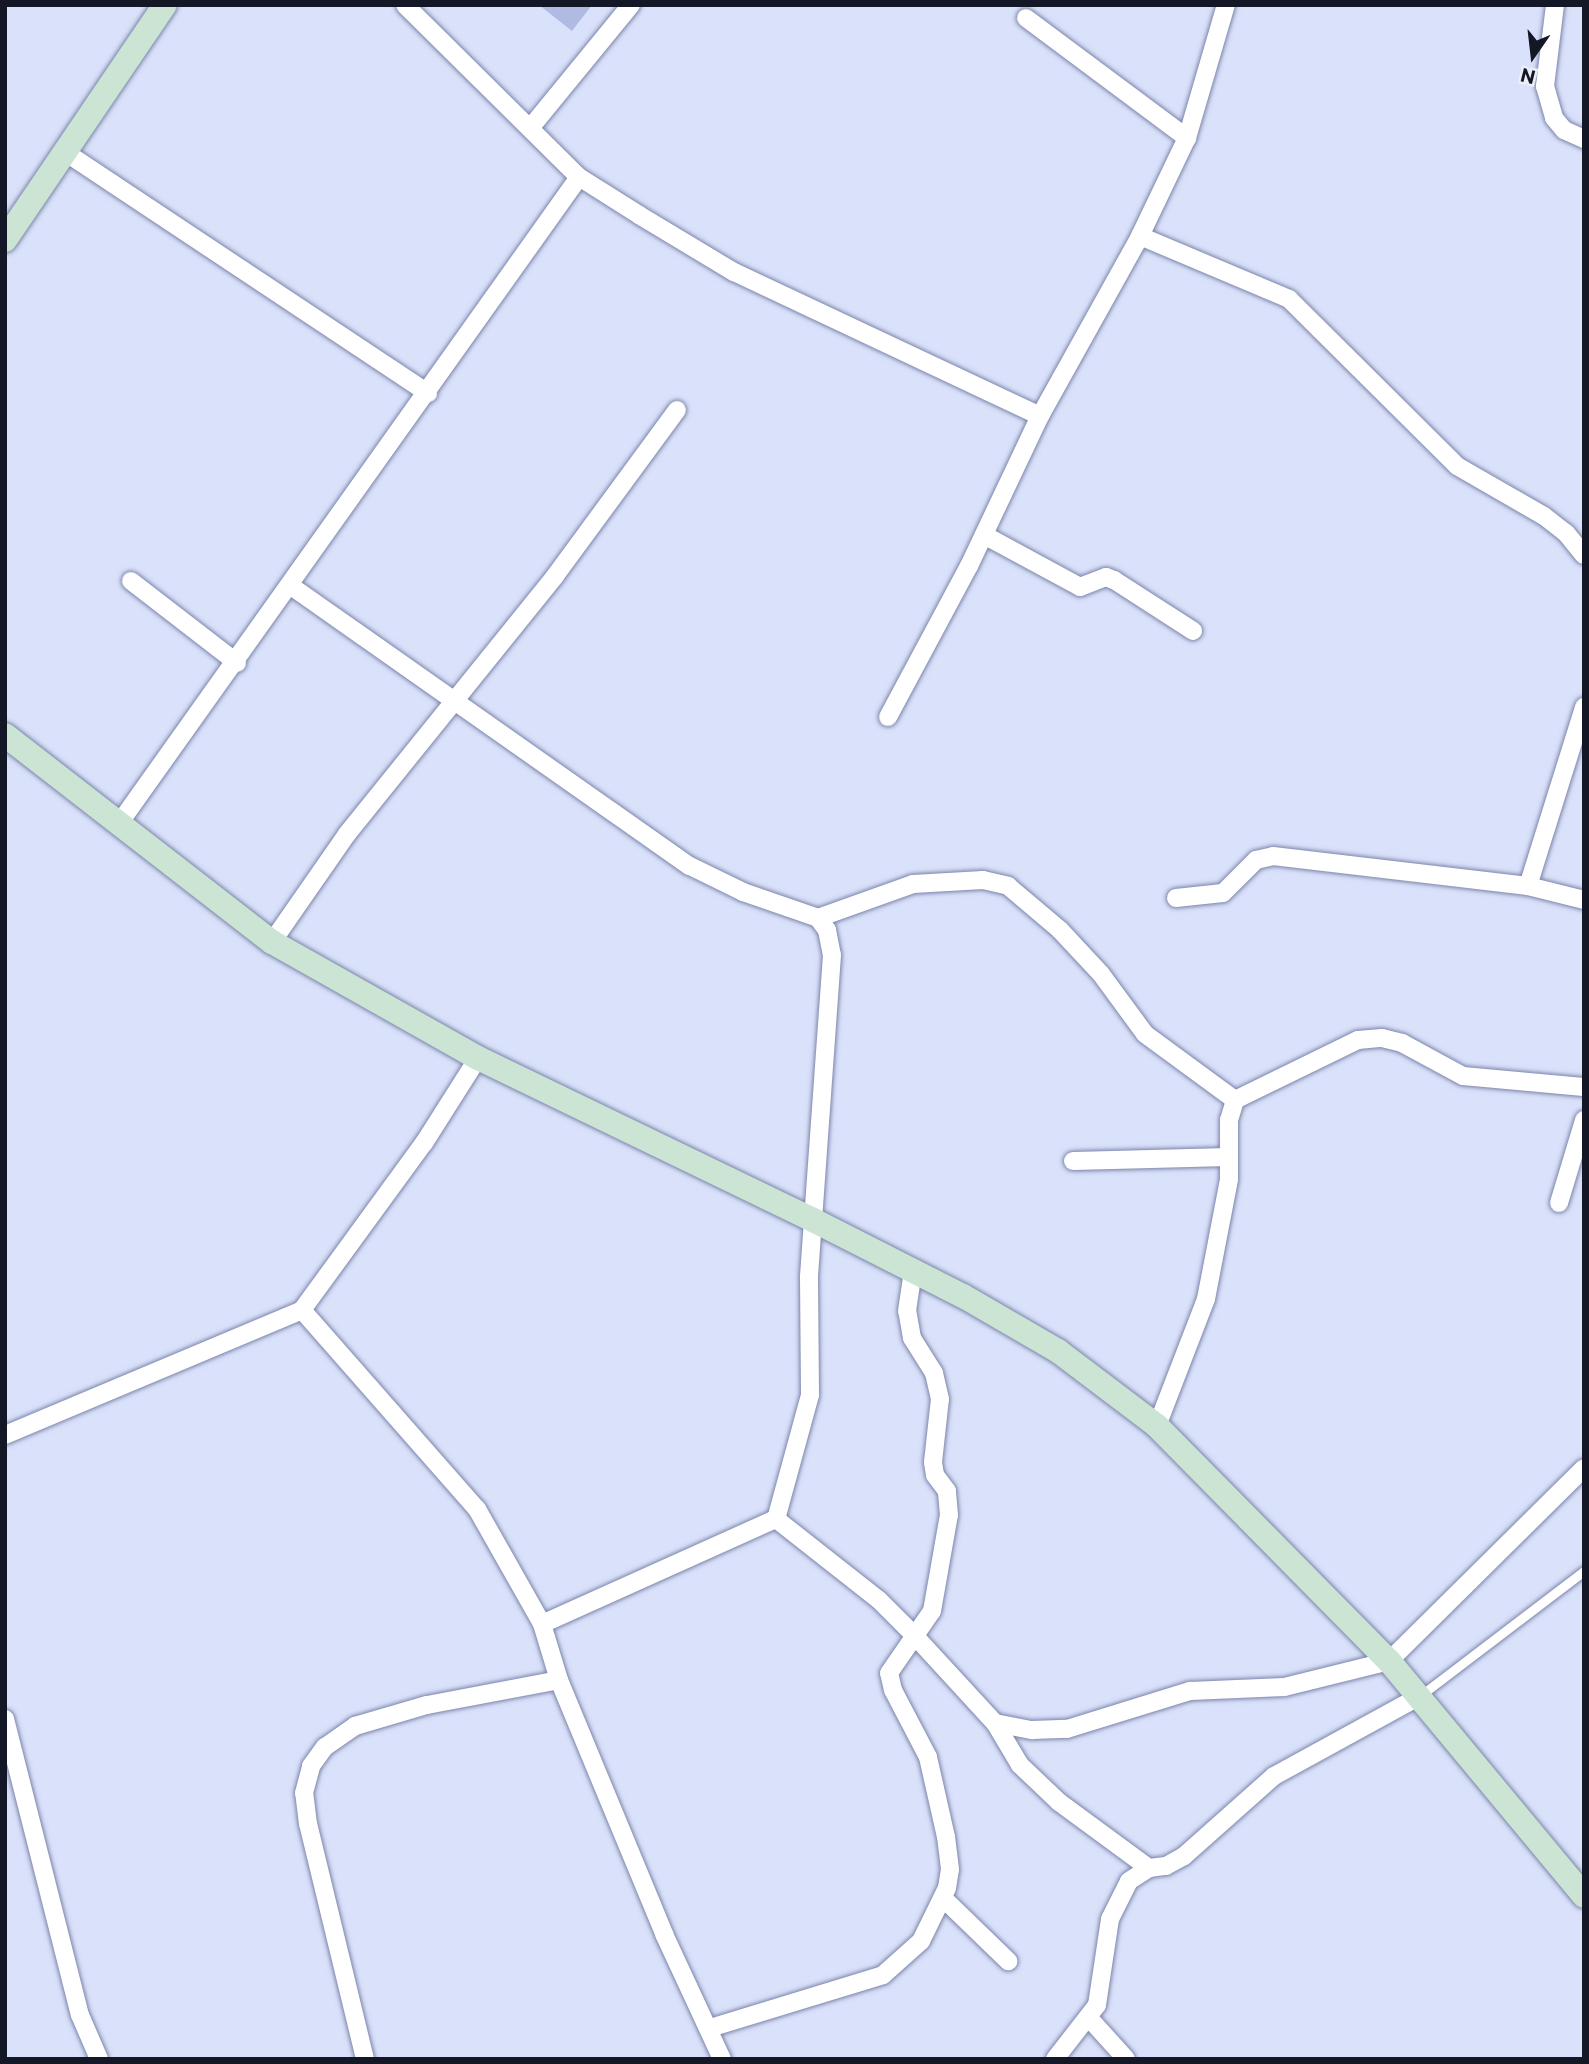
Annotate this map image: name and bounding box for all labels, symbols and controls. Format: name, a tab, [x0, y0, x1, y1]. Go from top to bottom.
north arrow	[1498, 21, 1568, 91]
text: N	[1518, 64, 1538, 90]

